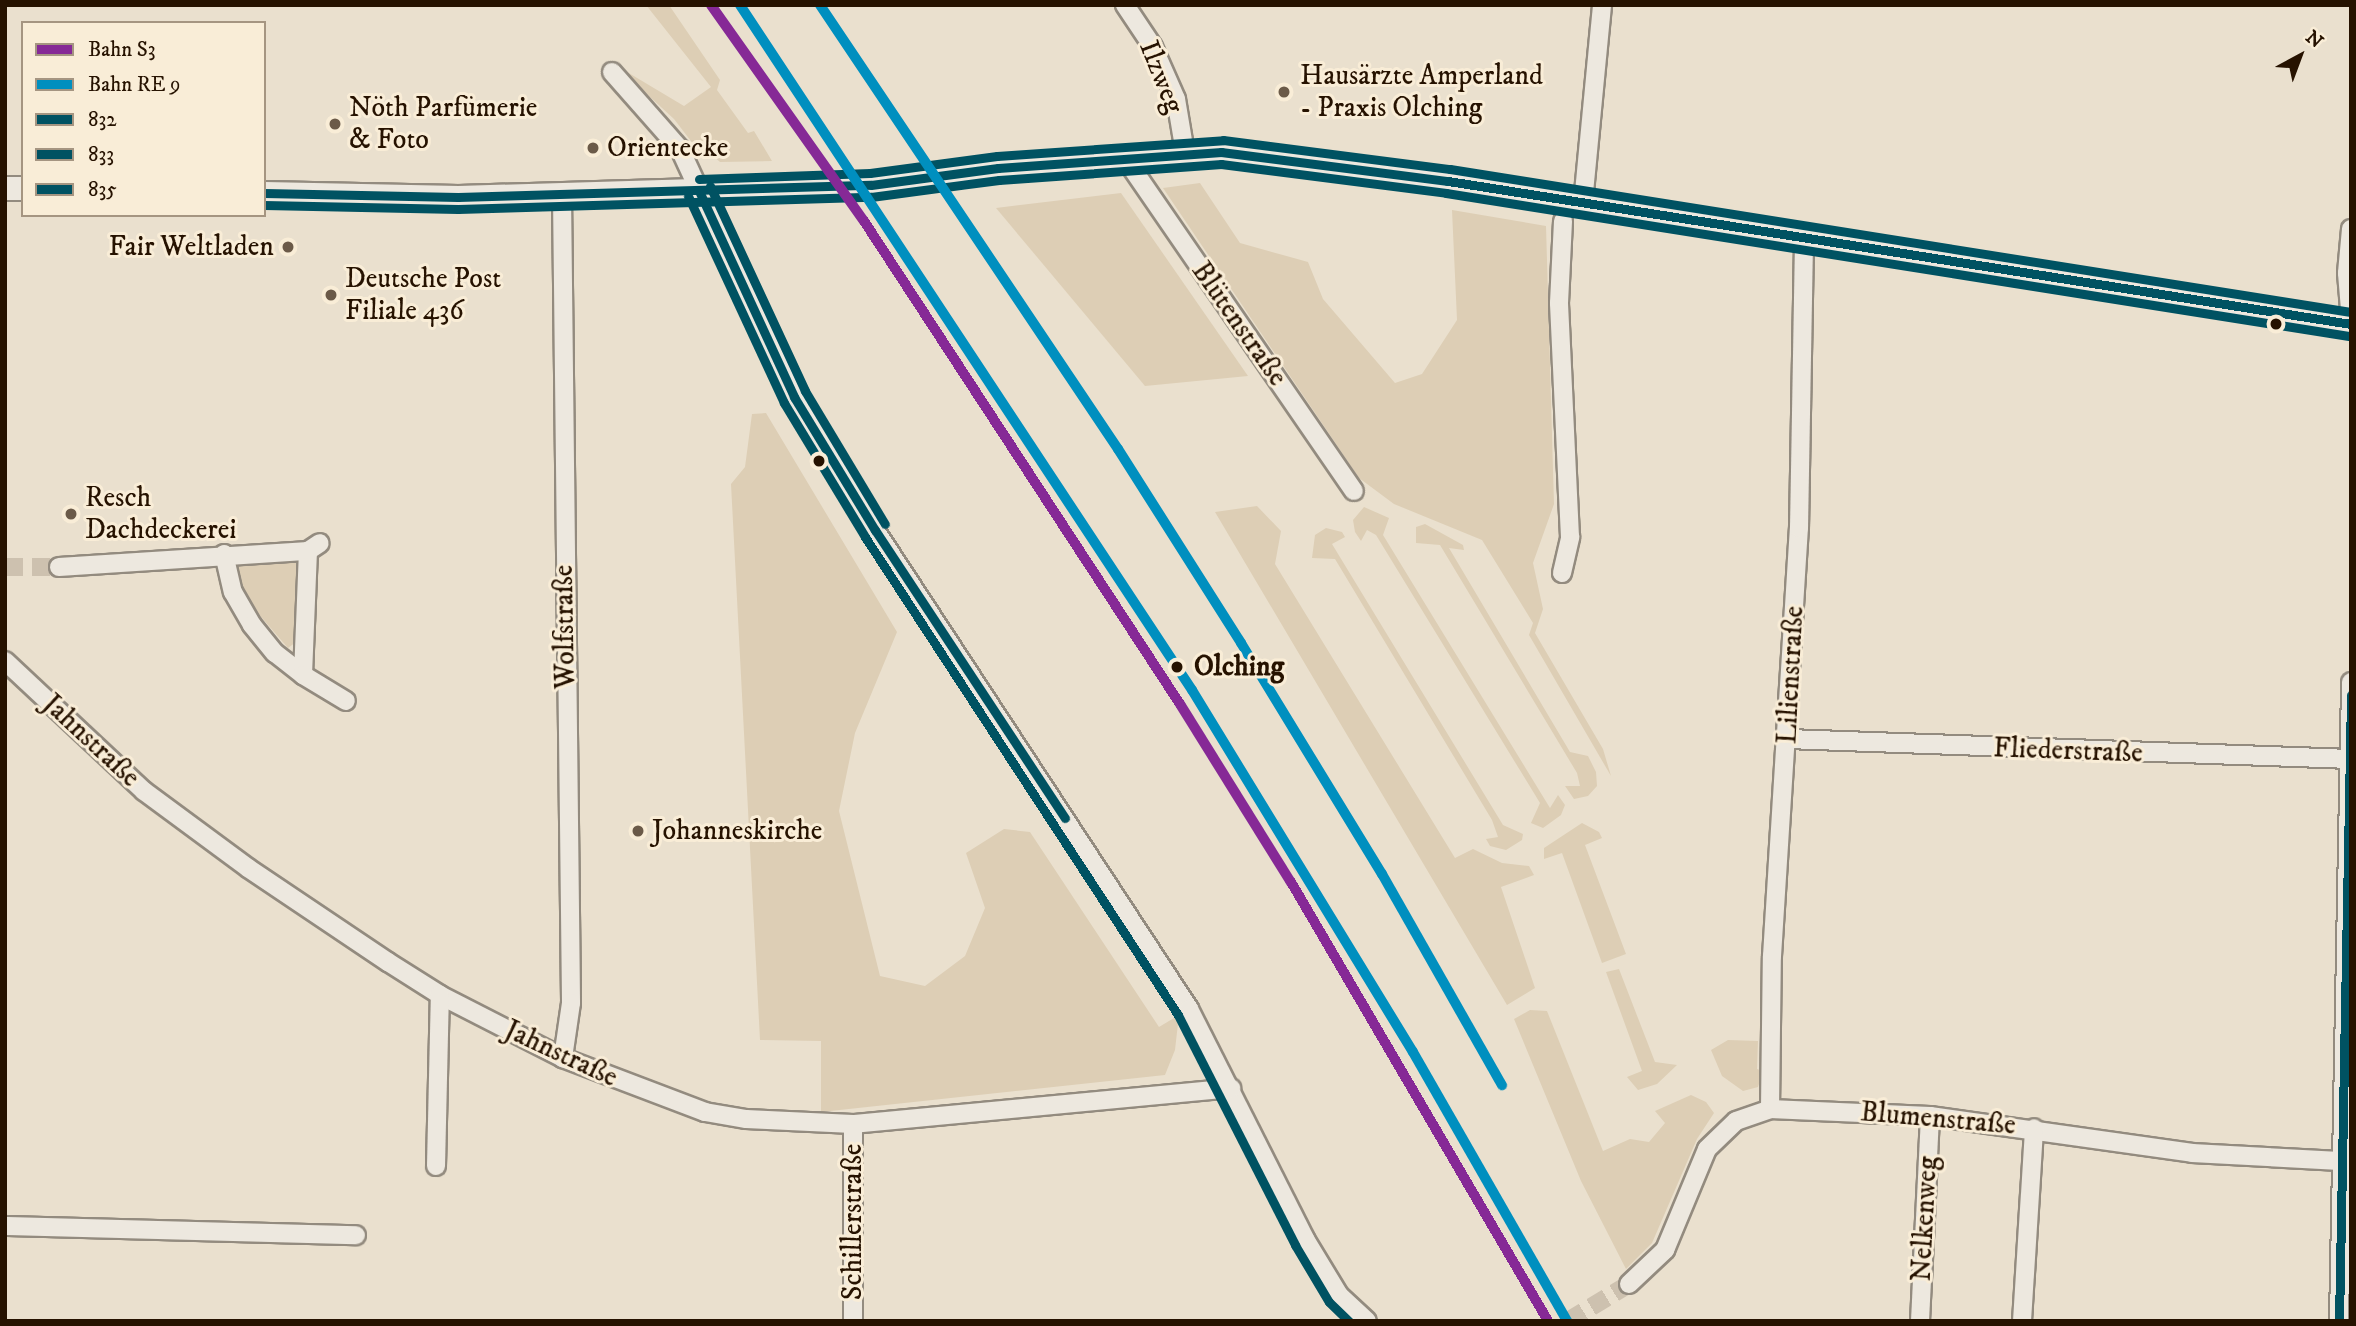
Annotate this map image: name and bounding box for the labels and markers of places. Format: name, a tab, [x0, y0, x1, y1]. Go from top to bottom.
place label: Hausärzte Amperland - Praxis Olching	[1300, 59, 1543, 125]
marker: Hausärzte Amperland - Praxis Olching	[1274, 82, 1294, 102]
place label: Nöth Parfümerie & Foto	[349, 91, 537, 157]
marker: Nöth Parfümerie & Foto	[327, 116, 343, 132]
place label: Orientecke	[607, 131, 728, 165]
marker: Orientecke	[585, 140, 601, 156]
place label: Fair Weltladen	[108, 230, 274, 264]
marker: Fair Weltladen	[280, 239, 296, 255]
place label: Deutsche Post Filiale 436	[345, 262, 501, 328]
marker: Deutsche Post Filiale 436	[323, 287, 339, 303]
unlabelled marker	[2269, 317, 2283, 331]
unlabelled marker	[812, 454, 826, 468]
place label: Resch Dachdeckerei	[85, 481, 236, 547]
marker: Resch Dachdeckerei	[63, 506, 79, 522]
place label: Olching	[1194, 650, 1284, 684]
marker: Olching	[1166, 656, 1188, 678]
place label: Johanneskirche	[652, 814, 822, 848]
marker: Johanneskirche	[630, 823, 646, 839]

